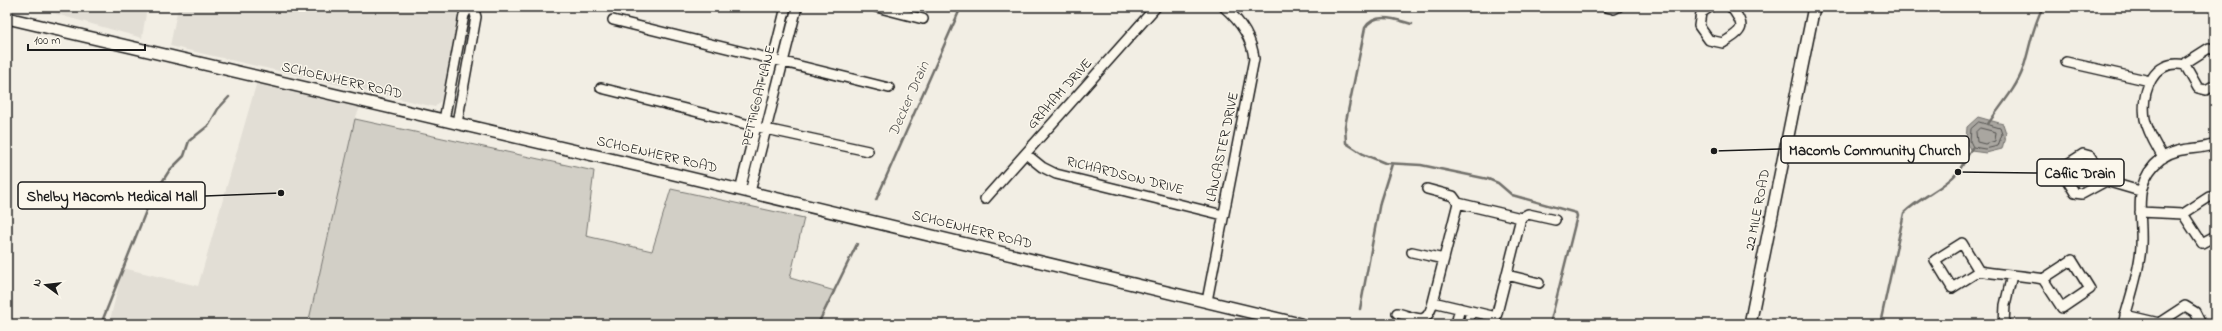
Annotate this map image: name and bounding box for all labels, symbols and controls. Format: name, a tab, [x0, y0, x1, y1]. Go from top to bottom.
scale bar	[28, 26, 145, 52]
text: 100 m	[34, 32, 61, 50]
street label: PETTICOAT LANE	[736, 43, 782, 149]
street label: GRAHAM DRIVE	[1022, 54, 1098, 134]
street label: SCHOENHERR ROAD	[279, 57, 405, 105]
water label: Decker Drain	[883, 57, 936, 140]
street label: LANCASTER DRIVE	[1201, 90, 1245, 204]
street label: SCHOENHERR ROAD	[594, 131, 720, 179]
callout: Macomb Community Church	[1781, 136, 1969, 163]
text: Macomb Community Church	[1789, 140, 1961, 164]
street label: RICHARDSON DRIVE	[1064, 151, 1186, 201]
callout: Caflic Drain	[2037, 159, 2124, 186]
text: Caflic Drain	[2045, 163, 2116, 185]
street label: 22 MILE ROAD	[1740, 168, 1776, 252]
callout: Shelby Macomb Medical Mall	[18, 182, 205, 209]
text: Shelby Macomb Medical Mall	[26, 186, 198, 210]
street label: SCHOENHERR ROAD	[910, 205, 1034, 255]
north arrow	[26, 265, 66, 305]
text: N	[29, 277, 46, 288]

